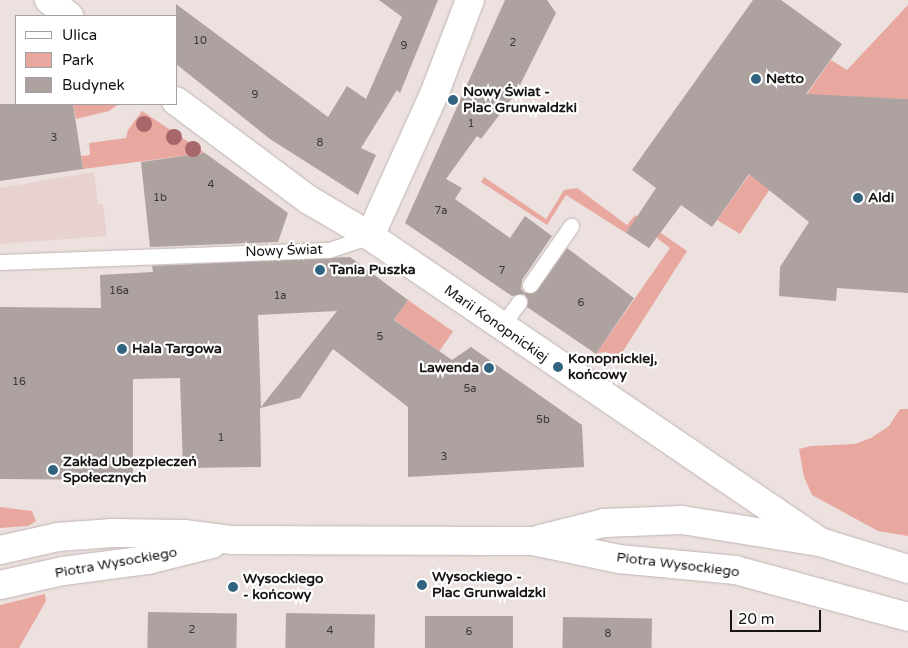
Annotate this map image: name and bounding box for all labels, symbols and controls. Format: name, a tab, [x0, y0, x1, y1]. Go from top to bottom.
legend	[15, 15, 178, 105]
text: Ulica	[62, 26, 97, 44]
house number: 10	[193, 34, 207, 48]
house number: 2	[510, 36, 516, 50]
house number: 9	[401, 39, 407, 53]
text: Park	[62, 51, 94, 69]
place label: Netto	[766, 71, 804, 87]
marker: Netto	[750, 73, 762, 85]
text: Budynek	[62, 76, 125, 94]
place label: Nowy Świat - Plac Grunwaldzki	[463, 84, 577, 116]
house number: 9	[252, 88, 258, 102]
marker: Nowy Świat - Plac Grunwaldzki	[447, 94, 459, 106]
house number: 1	[468, 117, 474, 131]
house number: 3	[51, 131, 57, 145]
house number: 8	[317, 136, 323, 150]
house number: 4	[208, 178, 214, 192]
place label: Aldi	[868, 190, 894, 206]
house number: 1b	[153, 191, 167, 205]
marker: Aldi	[852, 192, 864, 204]
house number: 7a	[434, 204, 448, 218]
street label: Nowy Świat	[245, 241, 323, 261]
place label: Tania Puszka	[330, 262, 416, 278]
marker: Tania Puszka	[314, 264, 326, 276]
house number: 7	[499, 264, 505, 278]
street label: Marii Konopnickiej	[441, 282, 551, 366]
house number: 16a	[109, 284, 129, 298]
house number: 1a	[273, 289, 287, 303]
house number: 6	[578, 296, 584, 310]
house number: 5	[377, 330, 383, 344]
place label: Hala Targowa	[132, 341, 222, 357]
marker: Hala Targowa	[116, 343, 128, 355]
place label: Konopnickiej, końcowy	[568, 351, 657, 384]
place label: Lawenda	[419, 360, 479, 376]
marker: Konopnickiej, końcowy	[552, 361, 564, 373]
marker: Lawenda	[483, 362, 495, 374]
house number: 16	[12, 375, 26, 389]
house number: 5a	[463, 382, 477, 396]
house number: 5b	[536, 413, 550, 427]
house number: 1	[218, 431, 224, 445]
house number: 3	[441, 450, 447, 464]
place label: Zakład Ubezpieczeń Społecznych	[63, 454, 197, 487]
marker: Zakład Ubezpieczeń Społecznych	[47, 464, 59, 476]
street label: Piotra Wysockiego	[53, 544, 179, 582]
street label: Piotra Wysockiego	[615, 549, 741, 581]
place label: Wysockiego - Plac Grunwaldzki	[432, 569, 546, 602]
place label: Wysockiego - końcowy	[243, 571, 324, 604]
marker: Wysockiego - Plac Grunwaldzki	[416, 579, 428, 591]
marker: Wysockiego - końcowy	[227, 581, 239, 593]
scale bar	[733, 600, 824, 632]
text: 20 m	[738, 610, 775, 628]
house number: 2	[189, 623, 195, 637]
house number: 4	[327, 624, 333, 638]
house number: 6	[466, 625, 472, 639]
house number: 8	[605, 627, 611, 641]

